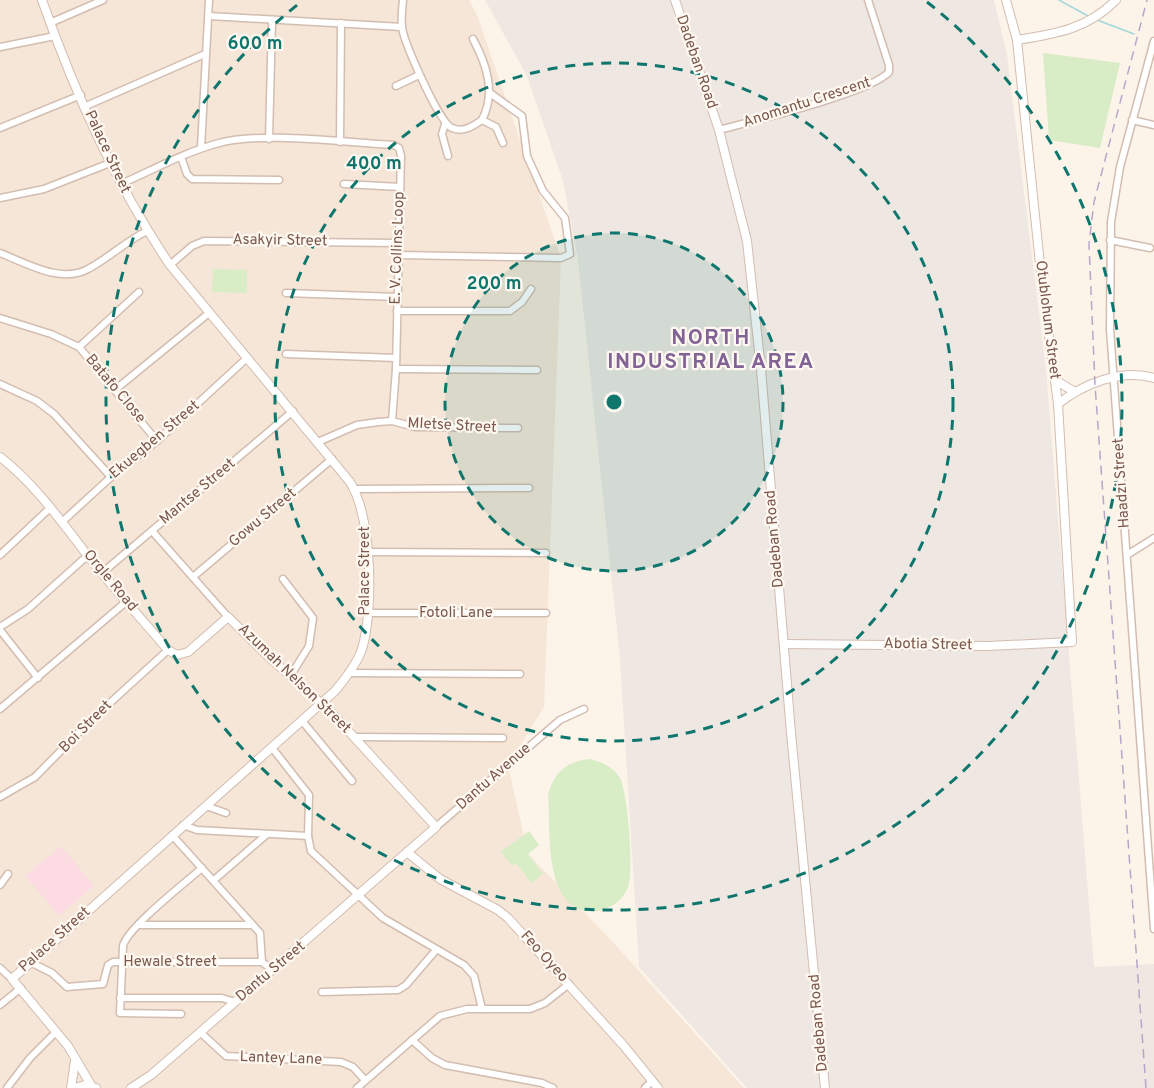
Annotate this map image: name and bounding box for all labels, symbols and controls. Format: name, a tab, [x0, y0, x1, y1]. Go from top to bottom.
street label: Dadeban Road	[671, 13, 721, 111]
text: 600 m	[227, 33, 283, 56]
street label: Anomantu Crescent	[741, 73, 873, 133]
street label: Palace Street	[79, 107, 135, 197]
text: 400 m	[346, 153, 402, 176]
street label: E. V. Collins Loop	[387, 191, 409, 305]
street label: Asakyir Street	[232, 231, 328, 251]
street label: Otublohum Street	[1030, 259, 1064, 381]
text: 200 m	[466, 273, 522, 296]
district label: NORTH INDUSTRIAL AREA	[607, 325, 815, 376]
street label: Batafo Close	[81, 351, 149, 427]
centre of rings	[604, 392, 624, 412]
street label: Ekuegben Street	[106, 397, 204, 483]
street label: Mletse Street	[407, 414, 497, 438]
street label: Haadzi Street	[1109, 437, 1135, 529]
street label: Mantse Street	[156, 455, 240, 529]
street label: Gowu Street	[225, 484, 301, 552]
street label: Dadeban Road	[761, 489, 789, 589]
street label: Palace Street	[356, 526, 375, 616]
street label: Orgle Road	[79, 546, 141, 616]
street label: Fotoli Lane	[419, 604, 493, 623]
street label: Azumah Nelson Street	[233, 620, 355, 738]
street label: Abotia Street	[883, 635, 973, 655]
street label: Boi Street	[56, 697, 116, 757]
street label: Dantu Avenue	[453, 739, 535, 815]
street label: Palace Street	[15, 903, 95, 977]
street label: Feo Oyeo	[516, 927, 572, 987]
street label: Dantu Street	[232, 937, 310, 1007]
street label: Hewale Street	[123, 953, 217, 972]
street label: Dadeban Road	[805, 973, 833, 1073]
street label: Lantey Lane	[239, 1048, 323, 1070]

